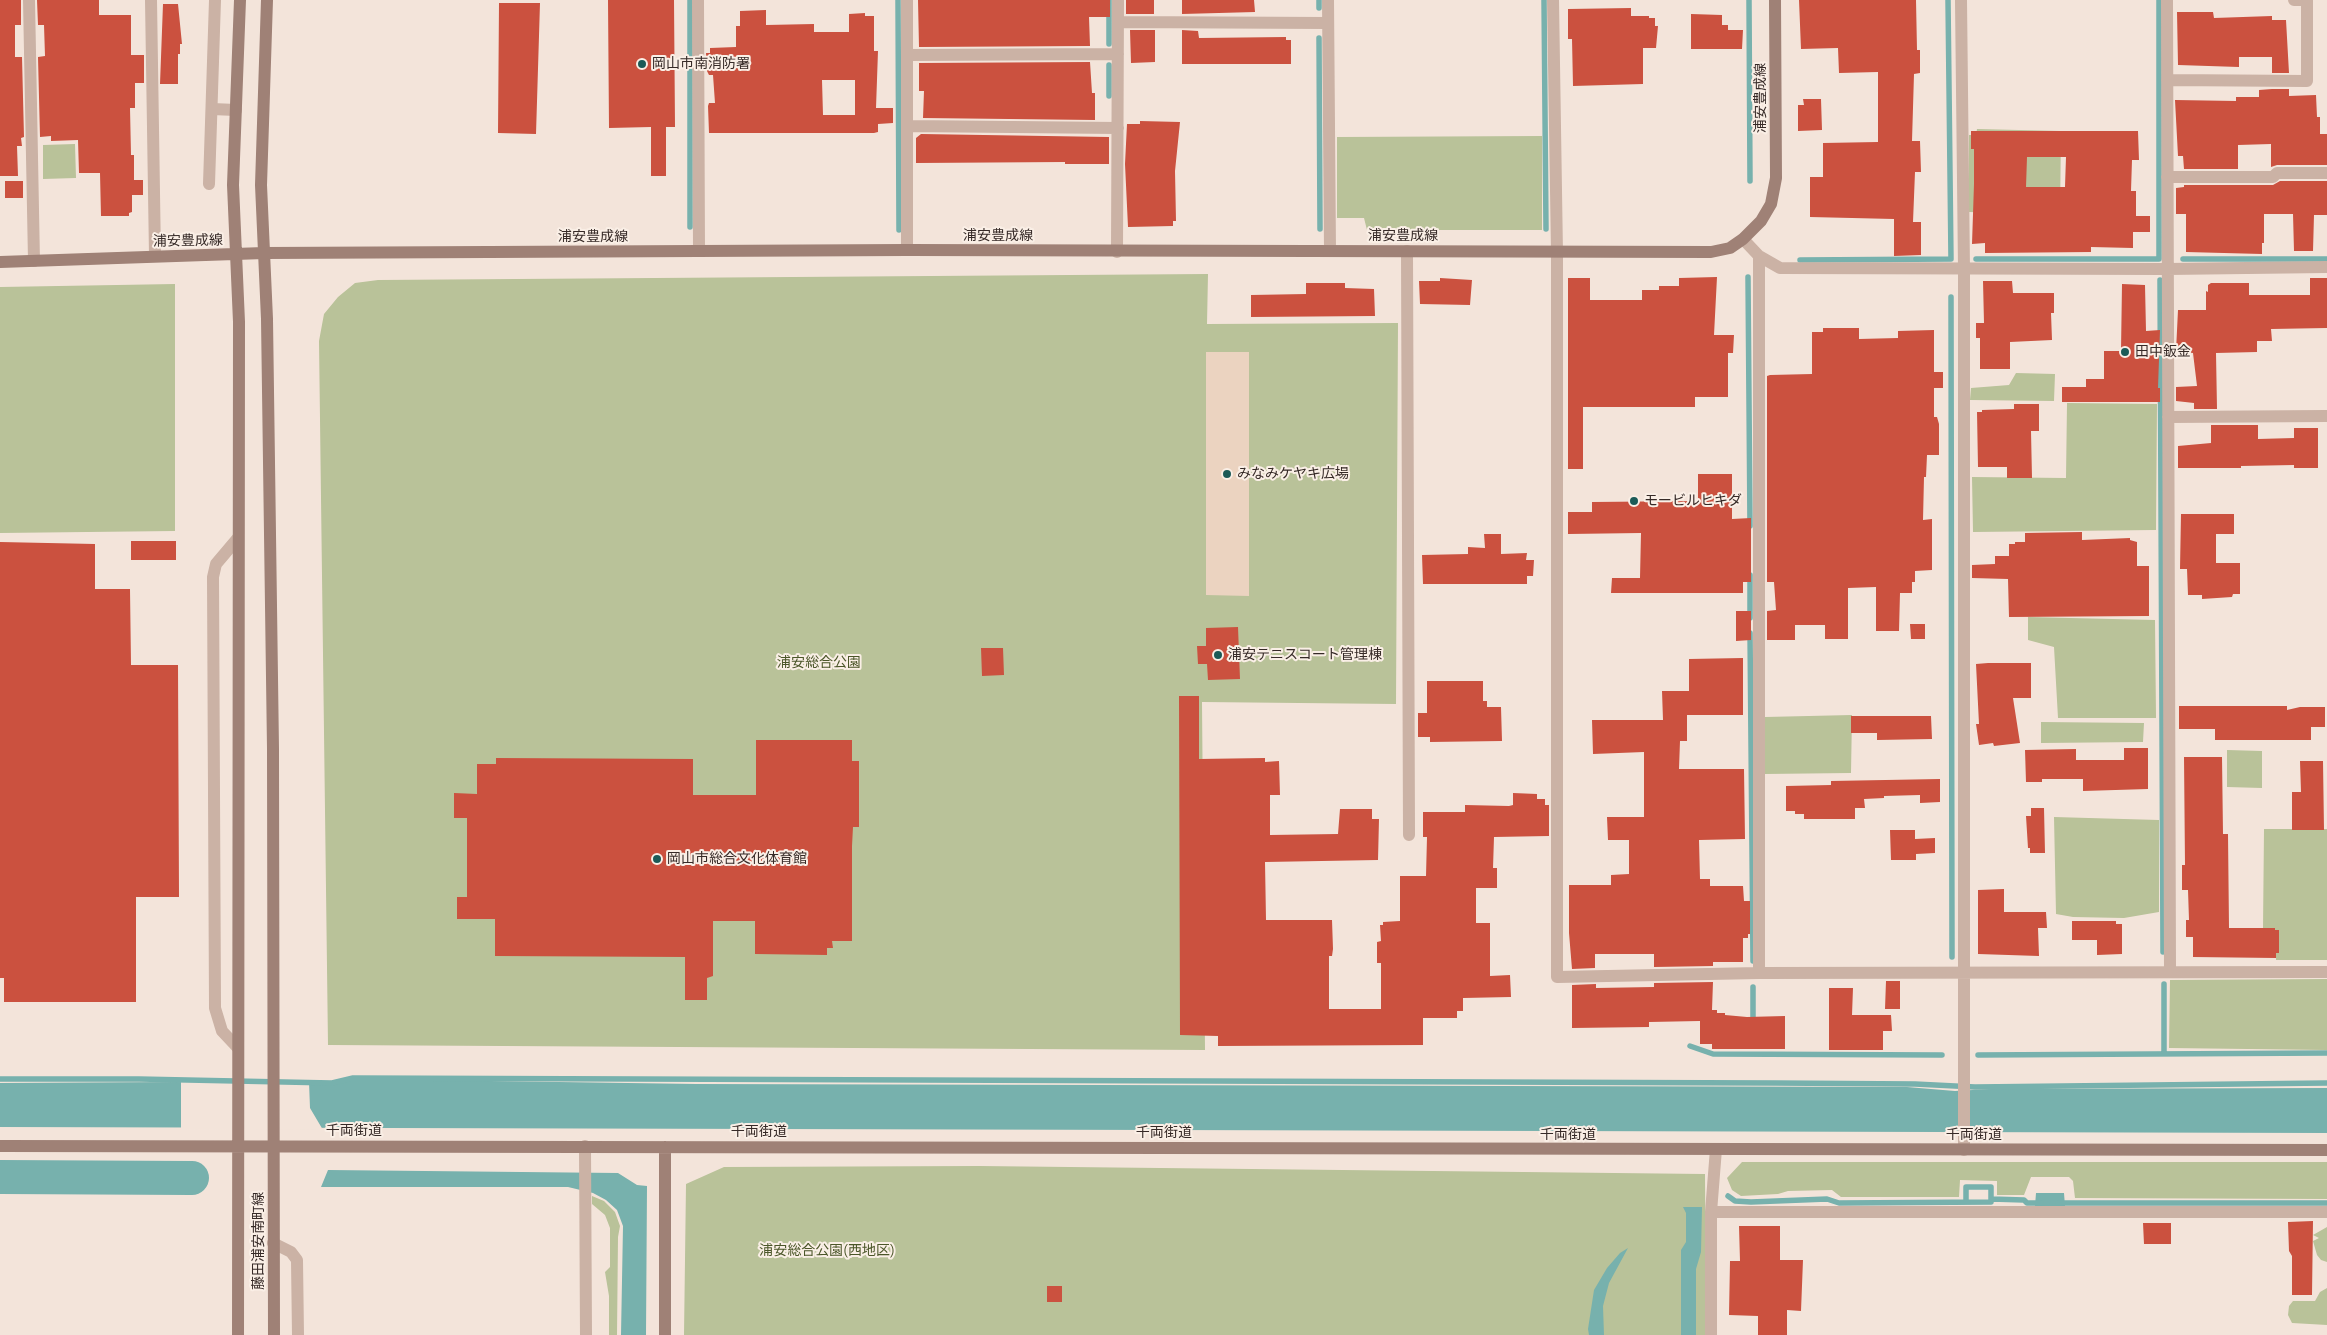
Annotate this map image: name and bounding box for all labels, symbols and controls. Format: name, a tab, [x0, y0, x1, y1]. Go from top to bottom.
place label: 岡山市南消防署	[652, 56, 750, 72]
marker: 岡山市南消防署	[636, 58, 648, 70]
street label: 浦安豊成線	[1753, 63, 1769, 133]
street label: 浦安豊成線	[963, 228, 1033, 244]
street label: 浦安豊成線	[1368, 228, 1438, 244]
street label: 浦安豊成線	[558, 229, 628, 245]
street label: 浦安豊成線	[153, 232, 223, 250]
place label: 田中鈑金	[2135, 344, 2191, 360]
marker: 田中鈑金	[2119, 346, 2131, 358]
place label: みなみケヤキ広場	[1237, 466, 1349, 482]
marker: みなみケヤキ広場	[1221, 468, 1233, 480]
place label: モービルヒキダ	[1644, 493, 1742, 509]
marker: モービルヒキダ	[1628, 495, 1640, 507]
place label: 浦安テニスコート管理棟	[1228, 647, 1382, 663]
marker: 浦安テニスコート管理棟	[1212, 649, 1224, 661]
park label: 浦安総合公園	[777, 655, 861, 671]
place label: 岡山市総合文化体育館	[667, 851, 807, 867]
marker: 岡山市総合文化体育館	[651, 853, 663, 865]
street label: 千両街道	[326, 1123, 382, 1139]
street label: 千両街道	[731, 1124, 787, 1140]
street label: 千両街道	[1136, 1125, 1192, 1141]
street label: 千両街道	[1540, 1127, 1596, 1143]
street label: 千両街道	[1946, 1127, 2002, 1143]
street label: 藤田浦安南町線	[251, 1192, 267, 1290]
park label: 浦安総合公園(西地区)	[759, 1243, 895, 1259]

